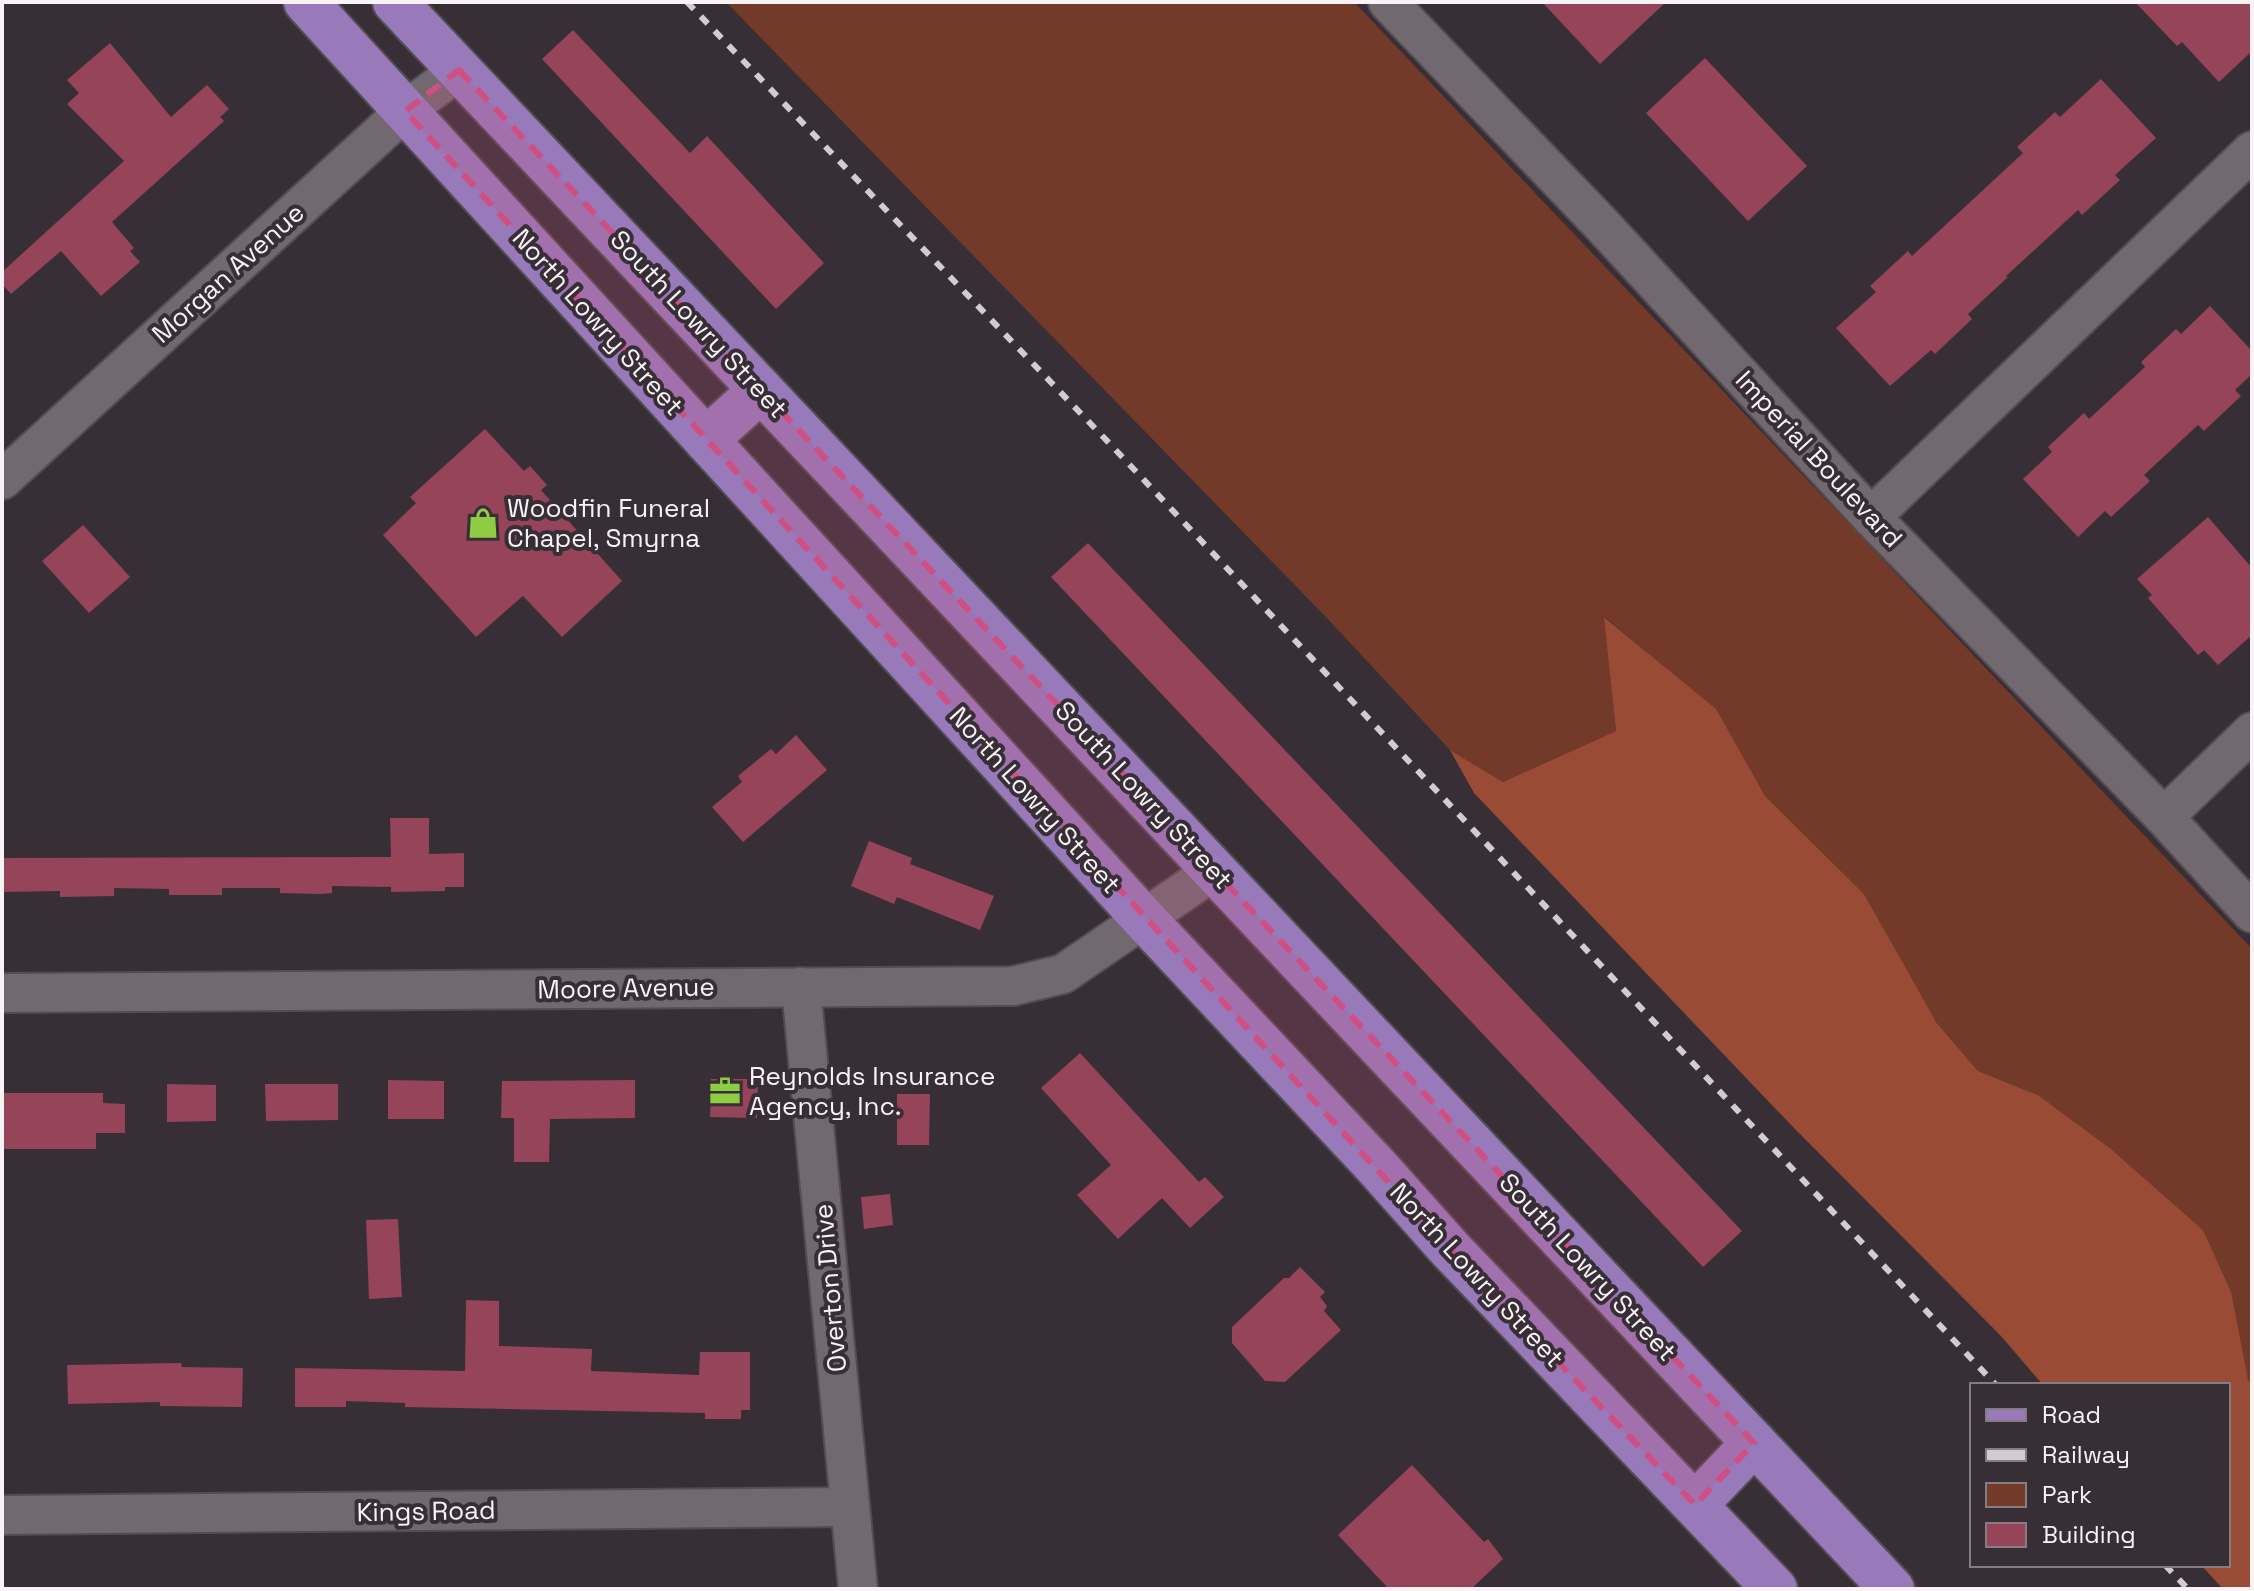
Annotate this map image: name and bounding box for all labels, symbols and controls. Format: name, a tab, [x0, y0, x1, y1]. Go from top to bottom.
street label: Morgan Avenue	[145, 196, 311, 350]
street label: North Lowry Street	[505, 221, 691, 423]
street label: South Lowry Street	[603, 223, 795, 425]
street label: Imperial Boulevard	[1728, 363, 1910, 555]
place label: Woodfin Funeral Chapel, Smyrna	[507, 491, 710, 555]
shop icon: Woodfin Funeral Chapel, Smyrna	[466, 506, 500, 540]
street label: South Lowry Street	[1048, 694, 1240, 896]
street label: North Lowry Street	[942, 699, 1128, 901]
street label: Moore Avenue	[537, 969, 715, 1007]
place label: Reynolds Insurance Agency, Inc.	[749, 1059, 995, 1123]
office icon: Reynolds Insurance Agency, Inc.	[708, 1074, 742, 1108]
street label: South Lowry Street	[1492, 1166, 1684, 1368]
street label: North Lowry Street	[1383, 1176, 1571, 1374]
street label: Overton Drive	[806, 1203, 854, 1373]
legend	[1970, 1383, 2230, 1567]
text: Road	[2042, 1399, 2101, 1430]
text: Railway	[2042, 1439, 2130, 1470]
text: Park	[2042, 1479, 2092, 1510]
street label: Kings Road	[356, 1493, 496, 1529]
text: Building	[2042, 1519, 2136, 1550]

